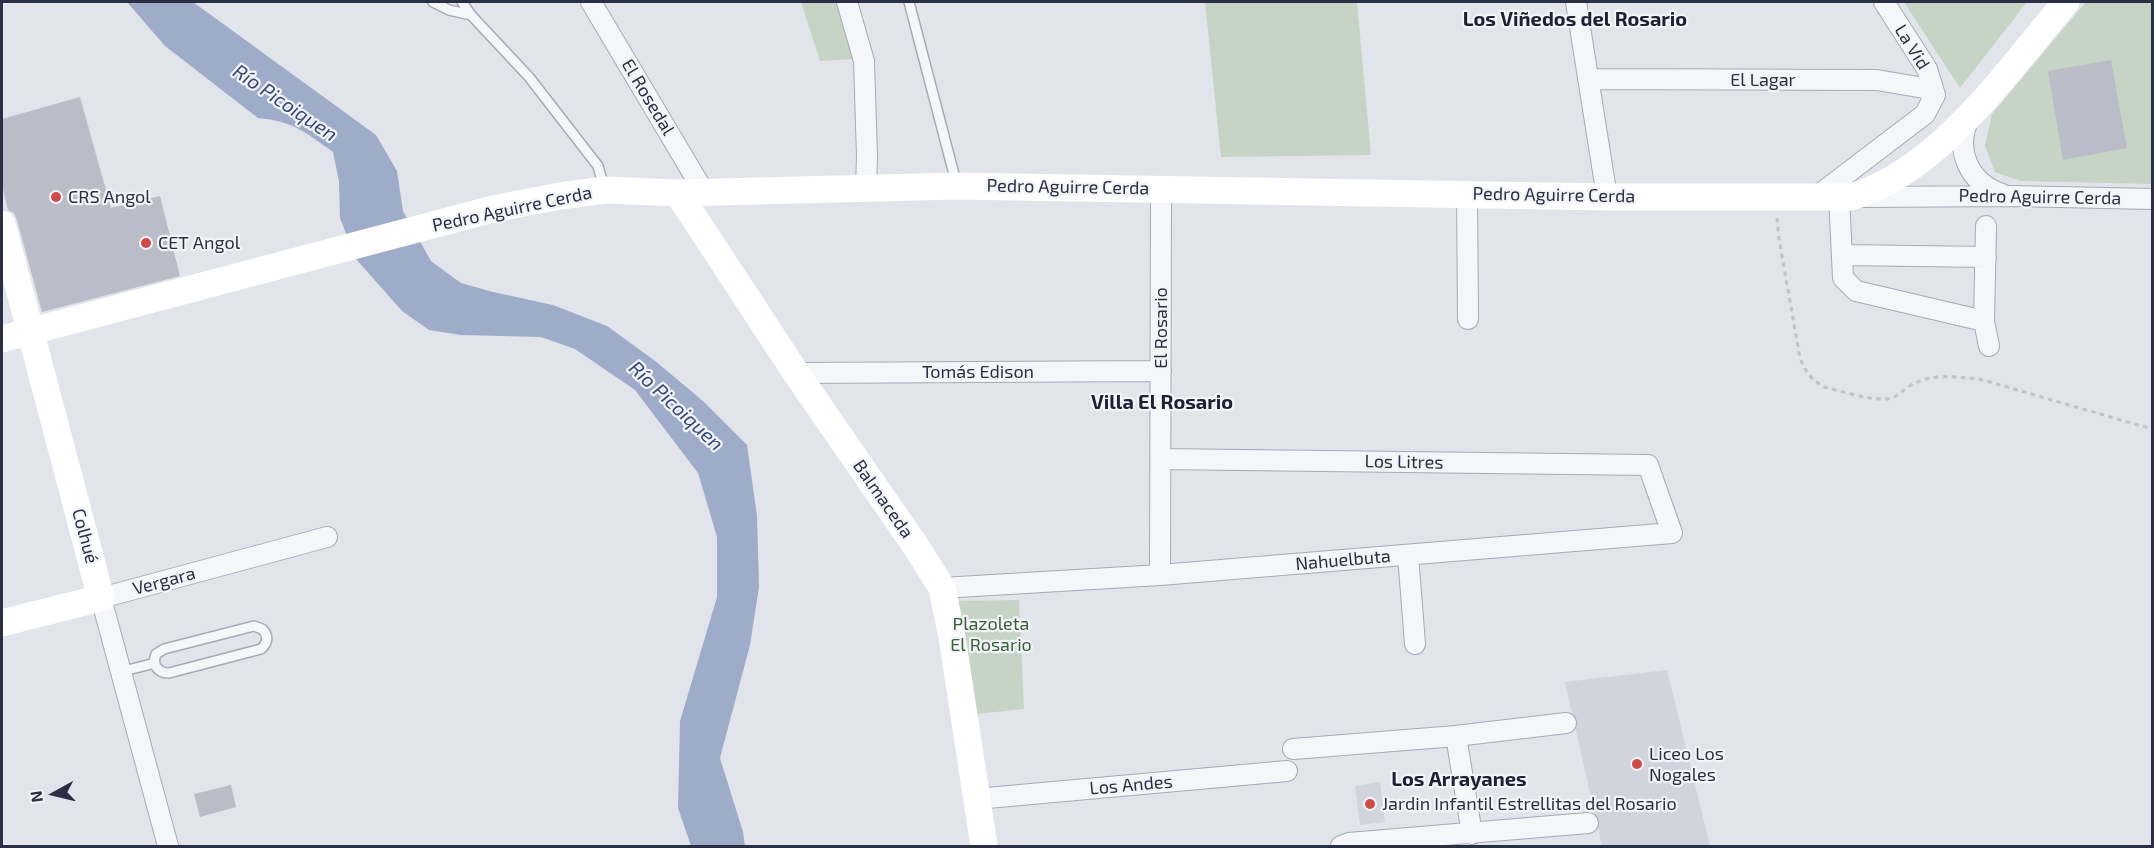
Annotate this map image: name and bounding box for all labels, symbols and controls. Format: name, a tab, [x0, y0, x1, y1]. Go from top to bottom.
district label: Los Viñedos del Rosario	[1463, 7, 1687, 31]
street label: La Vid	[1890, 21, 1934, 73]
street label: El Rosedal	[617, 55, 679, 139]
water label: Río Picoiquen	[228, 59, 342, 147]
street label: El Lagar	[1730, 69, 1796, 91]
street label: Pedro Aguirre Cerda	[986, 175, 1150, 199]
street label: Pedro Aguirre Cerda	[430, 182, 594, 236]
street label: Pedro Aguirre Cerda	[1472, 183, 1636, 207]
street label: Pedro Aguirre Cerda	[1958, 185, 2122, 209]
place label: CRS Angol	[68, 186, 151, 208]
marker: CRS Angol	[49, 190, 63, 204]
place label: CET Angol	[158, 232, 240, 254]
marker: CET Angol	[139, 236, 153, 250]
street label: El Rosario	[1150, 287, 1172, 369]
water label: Río Picoiquen	[624, 356, 728, 456]
street label: Tomás Edison	[922, 361, 1034, 383]
district label: Villa El Rosario	[1091, 390, 1233, 414]
street label: Los Litres	[1364, 451, 1444, 473]
street label: Balmaceda	[848, 456, 918, 542]
street label: Colhué	[67, 506, 103, 566]
street label: Nahuelbuta	[1294, 545, 1392, 575]
street label: Vergara	[130, 562, 198, 600]
park label: Plazoleta El Rosario	[950, 613, 1032, 656]
place label: Liceo Los Nogales	[1649, 743, 1724, 786]
marker: Liceo Los Nogales	[1630, 757, 1644, 771]
north arrow	[24, 764, 84, 824]
district label: Los Arrayanes	[1391, 767, 1527, 791]
street label: Los Andes	[1089, 771, 1173, 799]
text: N	[25, 790, 46, 804]
place label: Jardin Infantil Estrellitas del Rosario	[1382, 793, 1677, 815]
marker: Jardin Infantil Estrellitas del Rosario	[1363, 797, 1377, 811]

